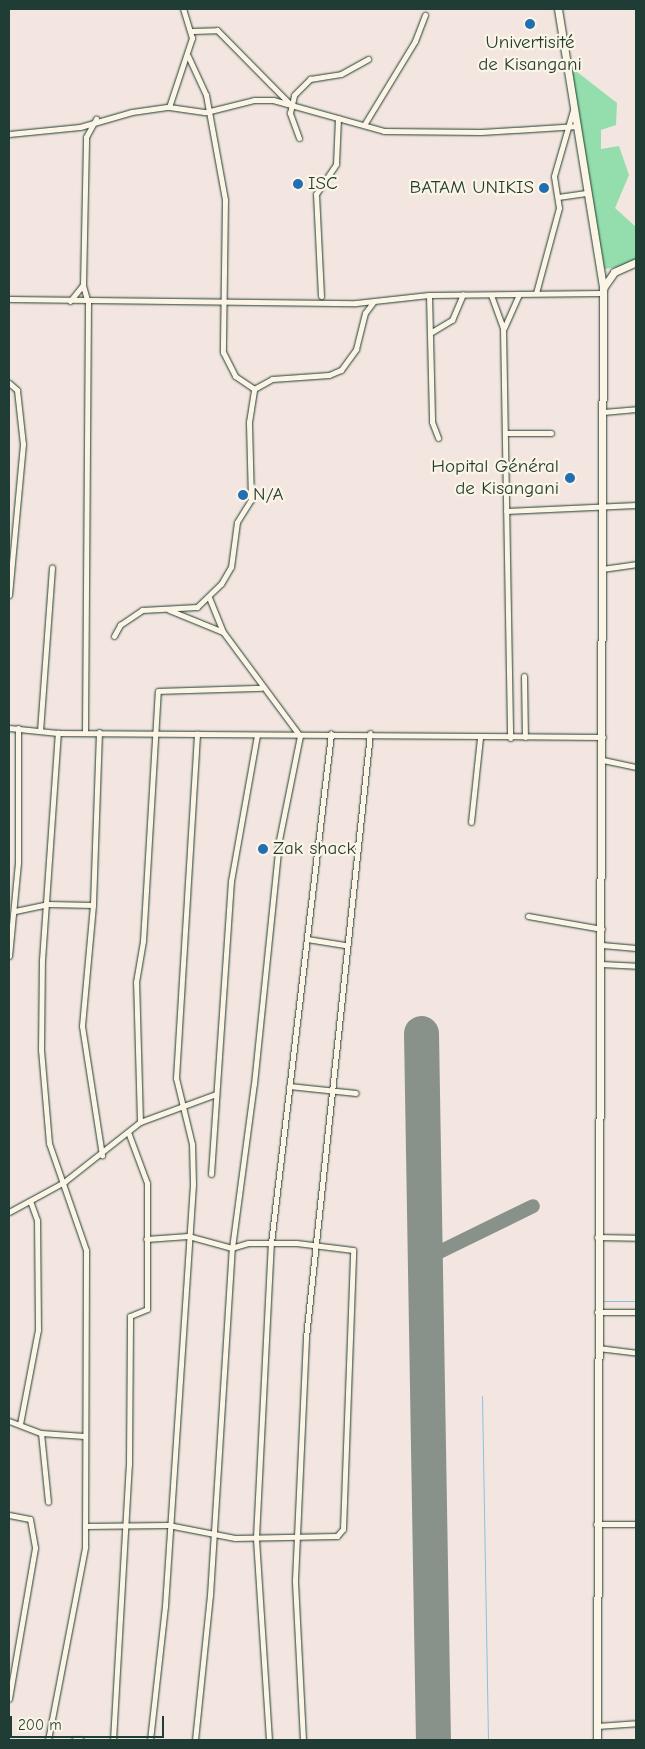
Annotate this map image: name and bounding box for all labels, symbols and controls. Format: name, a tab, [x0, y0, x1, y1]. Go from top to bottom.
marker: Univertisité de Kisangani	[524, 18, 536, 30]
place label: Univertisité de Kisangani	[478, 32, 582, 76]
place label: ISC	[308, 173, 338, 195]
place label: BATAM UNIKIS	[409, 177, 534, 199]
marker: ISC	[292, 178, 304, 190]
marker: BATAM UNIKIS	[538, 182, 550, 194]
place label: Hopital Général de Kisangani	[431, 456, 559, 500]
marker: Hopital Général de Kisangani	[563, 471, 577, 485]
place label: N/A	[253, 484, 283, 506]
marker: N/A	[237, 489, 249, 501]
place label: Zak shack	[273, 838, 356, 860]
marker: Zak shack	[257, 843, 269, 855]
scale bar	[12, 1706, 166, 1738]
text: 200 m	[18, 1716, 62, 1734]

